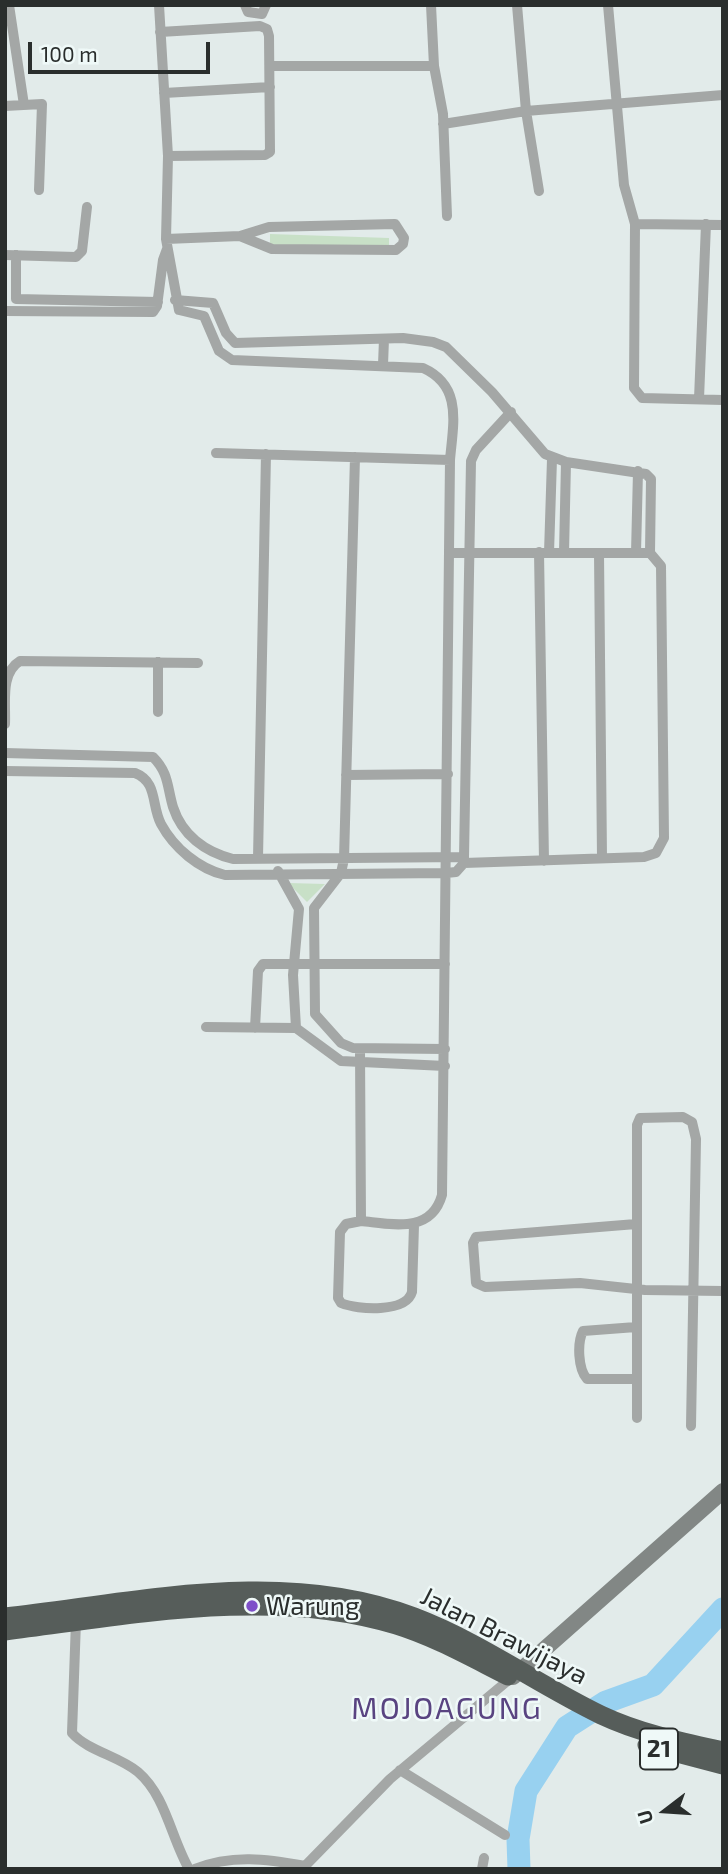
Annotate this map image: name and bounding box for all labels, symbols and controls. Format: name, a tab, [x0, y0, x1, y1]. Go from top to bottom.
scale bar	[32, 28, 214, 72]
text: 100 m	[41, 41, 98, 66]
street label: Jalan Brawijaya	[415, 1580, 593, 1692]
place label: Warung	[266, 1590, 359, 1622]
marker: Warung	[244, 1598, 260, 1614]
district label: MOJOAGUNG	[352, 1691, 542, 1727]
road number: 21	[640, 1728, 678, 1770]
north arrow	[630, 1776, 700, 1846]
text: U	[632, 1808, 657, 1827]

